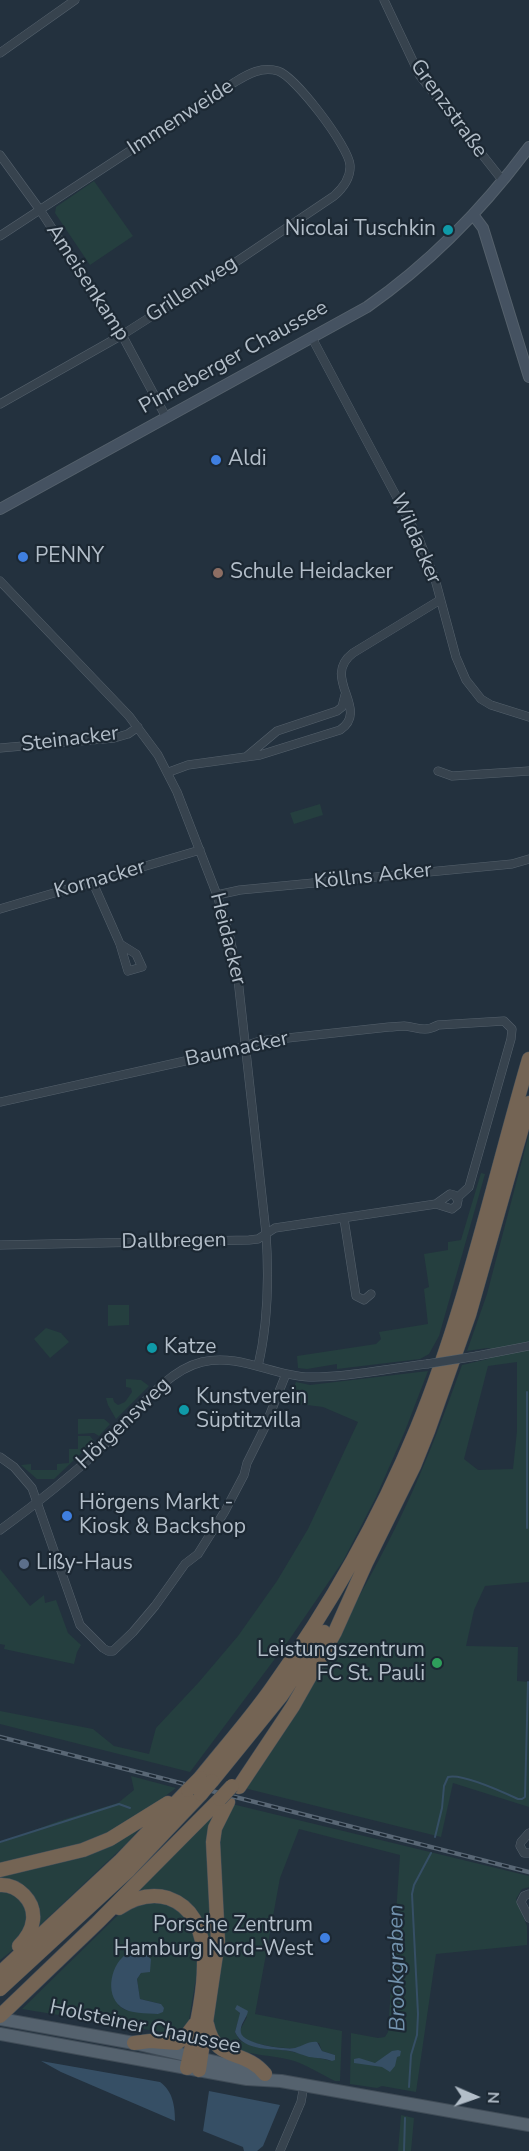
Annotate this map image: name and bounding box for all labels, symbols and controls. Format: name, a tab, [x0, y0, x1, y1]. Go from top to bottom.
street label: Grenzstraße	[404, 55, 492, 163]
street label: Immenweide	[123, 74, 239, 162]
place label: Nicolai Tuschkin	[285, 217, 436, 243]
street label: Ameisenkamp	[40, 220, 134, 346]
marker: Nicolai Tuschkin	[441, 223, 455, 237]
street label: Grillenweg	[142, 251, 242, 329]
street label: Pinneberger Chaussee	[135, 296, 333, 420]
place label: Aldi	[228, 447, 267, 473]
marker: Aldi	[209, 453, 223, 467]
street label: Wildacker	[384, 490, 446, 588]
place label: PENNY	[35, 544, 104, 570]
marker: PENNY	[16, 550, 30, 564]
place label: Schule Heidacker	[230, 560, 393, 586]
marker: Schule Heidacker	[211, 566, 225, 580]
street label: Steinacker	[20, 722, 120, 758]
street label: Kornacker	[51, 855, 149, 905]
street label: Köllns Acker	[313, 858, 433, 896]
street label: Heidacker	[203, 890, 251, 988]
street label: Baumacker	[183, 1027, 291, 1073]
street label: Dallbregen	[121, 1228, 227, 1256]
place label: Katze	[164, 1335, 216, 1361]
marker: Katze	[145, 1341, 159, 1355]
street label: Hörgensweg	[72, 1373, 176, 1475]
place label: Kunstverein Süptitzvilla	[196, 1385, 307, 1435]
marker: Kunstverein Süptitzvilla	[177, 1403, 191, 1417]
place label: Hörgens Markt - Kiosk & Backshop	[79, 1491, 246, 1541]
marker: Hörgens Markt - Kiosk & Backshop	[60, 1509, 74, 1523]
place label: Lißy-Haus	[36, 1551, 133, 1577]
marker: Lißy-Haus	[17, 1557, 31, 1571]
place label: Leistungszentrum FC St. Pauli	[257, 1638, 425, 1688]
marker: Leistungszentrum FC St. Pauli	[430, 1656, 444, 1670]
water label: Brookgraben	[384, 1904, 412, 2032]
place label: Porsche Zentrum Hamburg Nord-West	[114, 1913, 313, 1963]
marker: Porsche Zentrum Hamburg Nord-West	[318, 1931, 332, 1945]
street label: Holsteiner Chaussee	[47, 1995, 243, 2061]
north arrow	[445, 2067, 505, 2127]
text: N	[482, 2091, 504, 2104]

